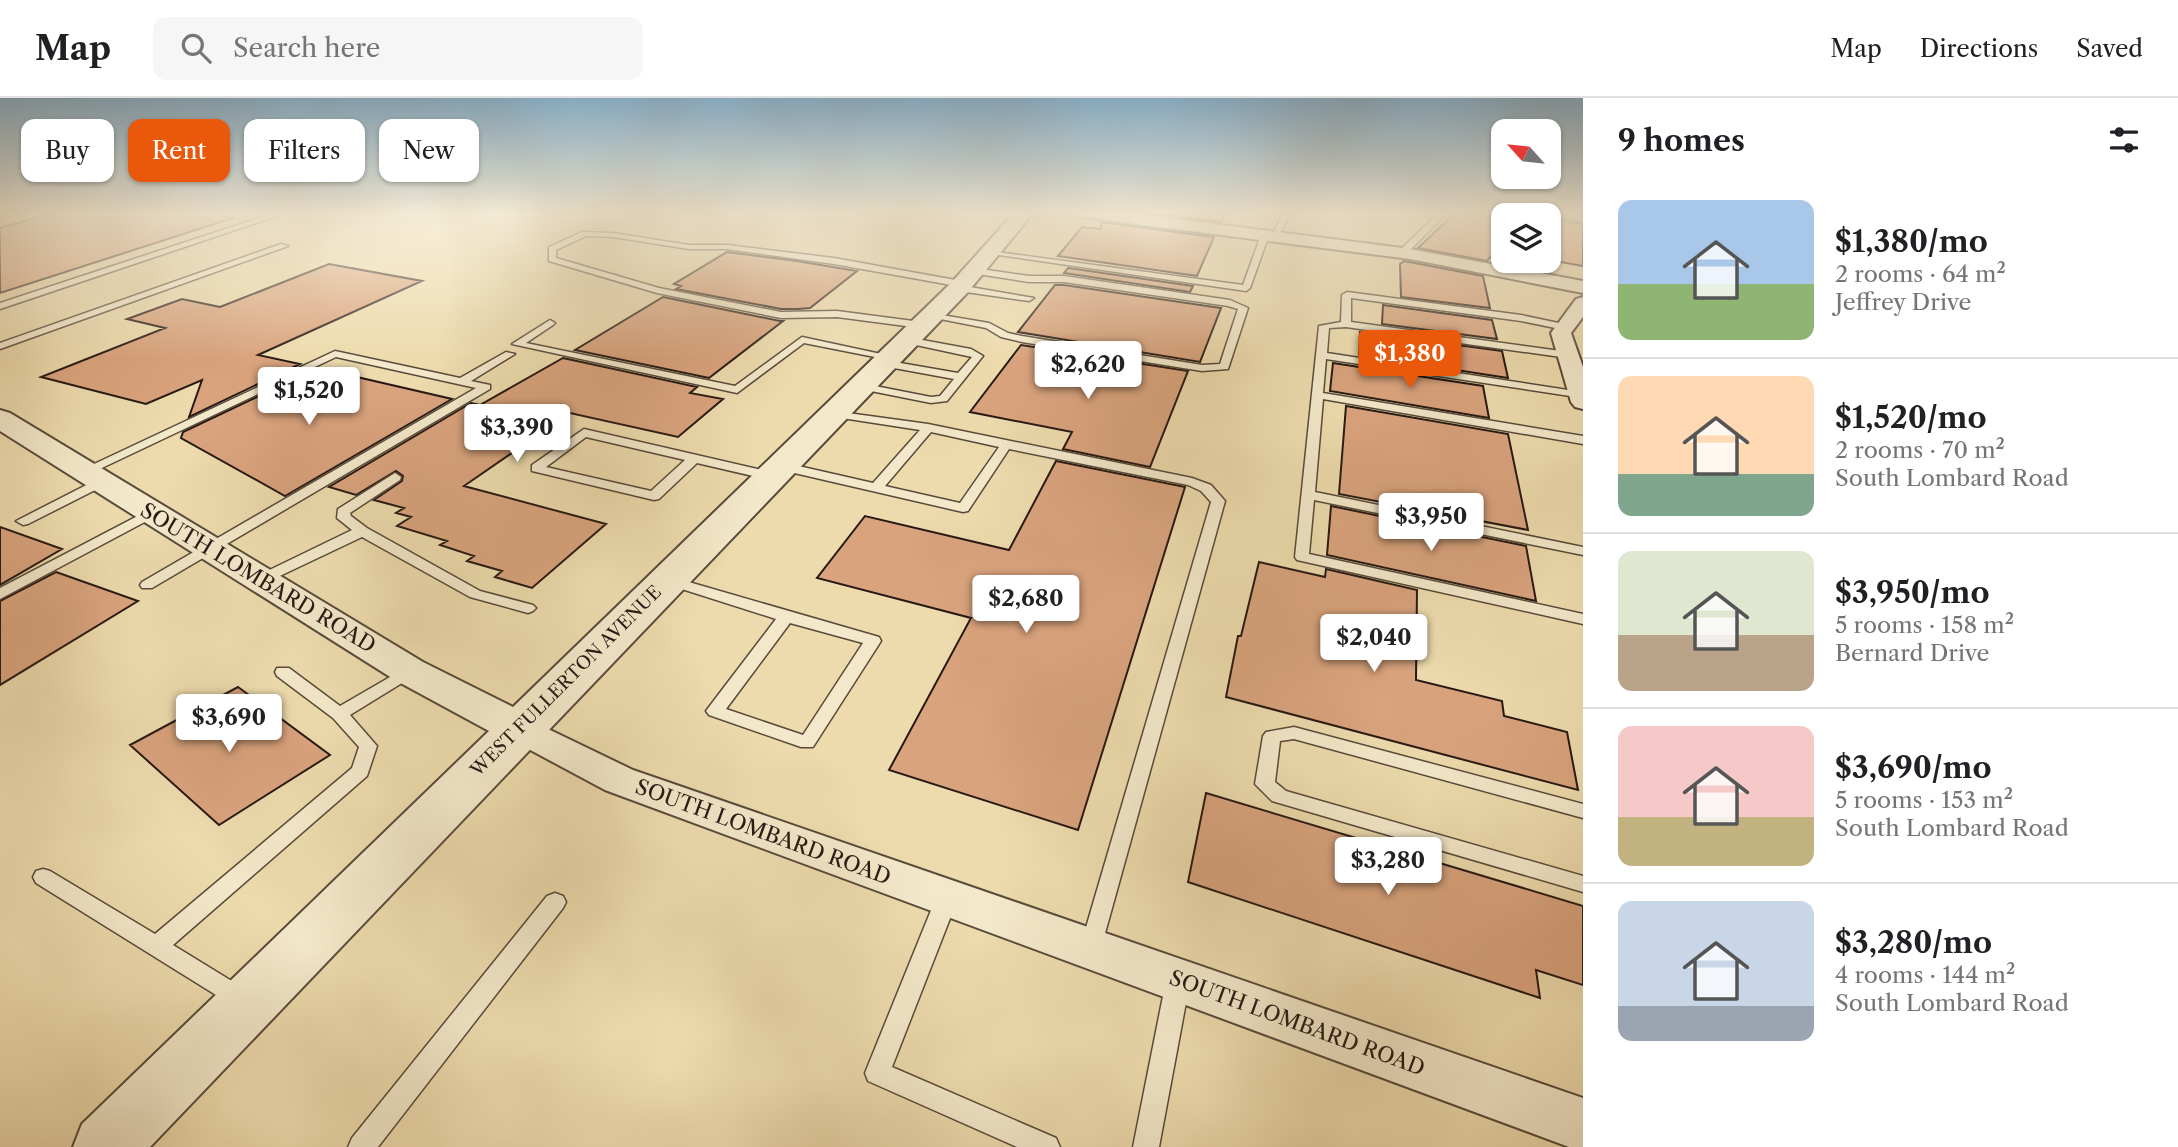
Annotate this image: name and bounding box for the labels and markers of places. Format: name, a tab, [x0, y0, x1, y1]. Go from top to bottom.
pin: $1,380	[1353, 330, 1467, 390]
pin: $2,620	[1031, 342, 1145, 401]
pin: $1,520	[252, 368, 366, 427]
pin: $3,390	[460, 404, 574, 464]
pin: $3,950	[1374, 494, 1488, 553]
pin: $2,680	[969, 575, 1083, 635]
pin: $2,040	[1317, 614, 1431, 674]
pin: $3,690	[172, 694, 286, 754]
pin: $3,280	[1331, 838, 1445, 897]

